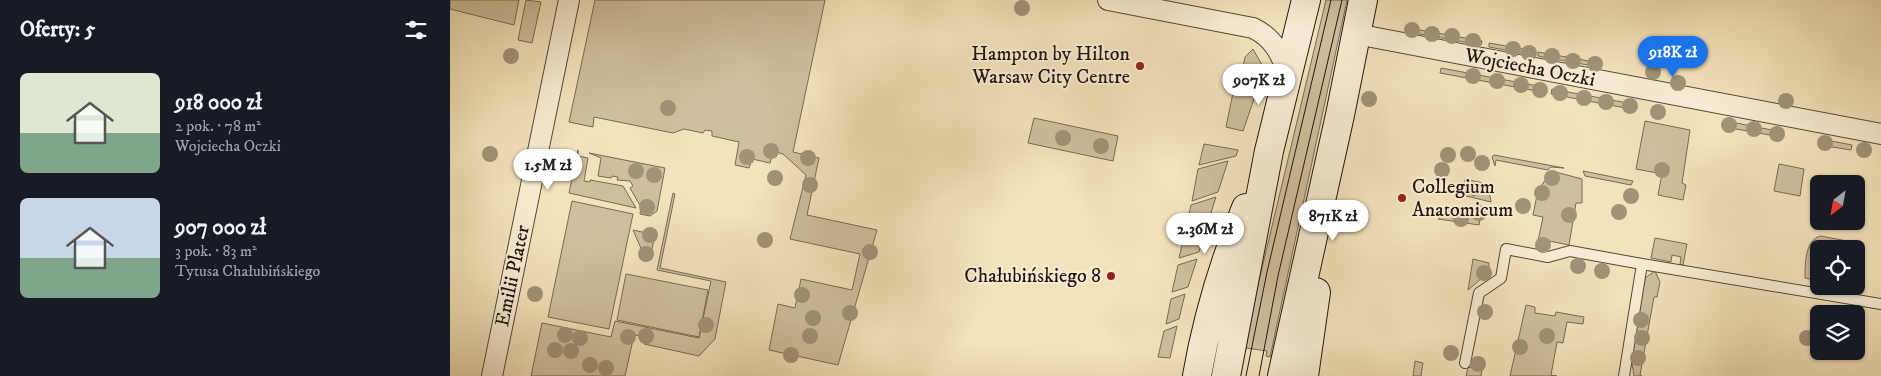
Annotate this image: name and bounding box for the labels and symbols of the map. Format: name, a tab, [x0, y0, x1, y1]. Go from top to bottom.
pin: 918K zł	[1627, 36, 1719, 78]
place label: Hampton by Hilton Warsaw City Centre	[971, 42, 1131, 90]
street label: Wojciecha Oczki	[1462, 43, 1597, 93]
marker: Hampton by Hilton Warsaw City Centre	[1134, 60, 1146, 72]
pin: 907K zł	[1213, 64, 1305, 106]
pin: 1.5M zł	[502, 148, 594, 191]
place label: Collegium Anatomicum	[1412, 175, 1513, 223]
north arrow	[1810, 175, 1865, 230]
marker: Collegium Anatomicum	[1396, 192, 1408, 204]
pin: 871K zł	[1287, 200, 1379, 242]
pin: 2.36M zł	[1153, 212, 1257, 255]
street label: Emilii Plater	[490, 222, 536, 329]
place label: Chałubińskiego 8	[964, 264, 1101, 289]
marker: Chałubińskiego 8	[1105, 270, 1117, 282]

